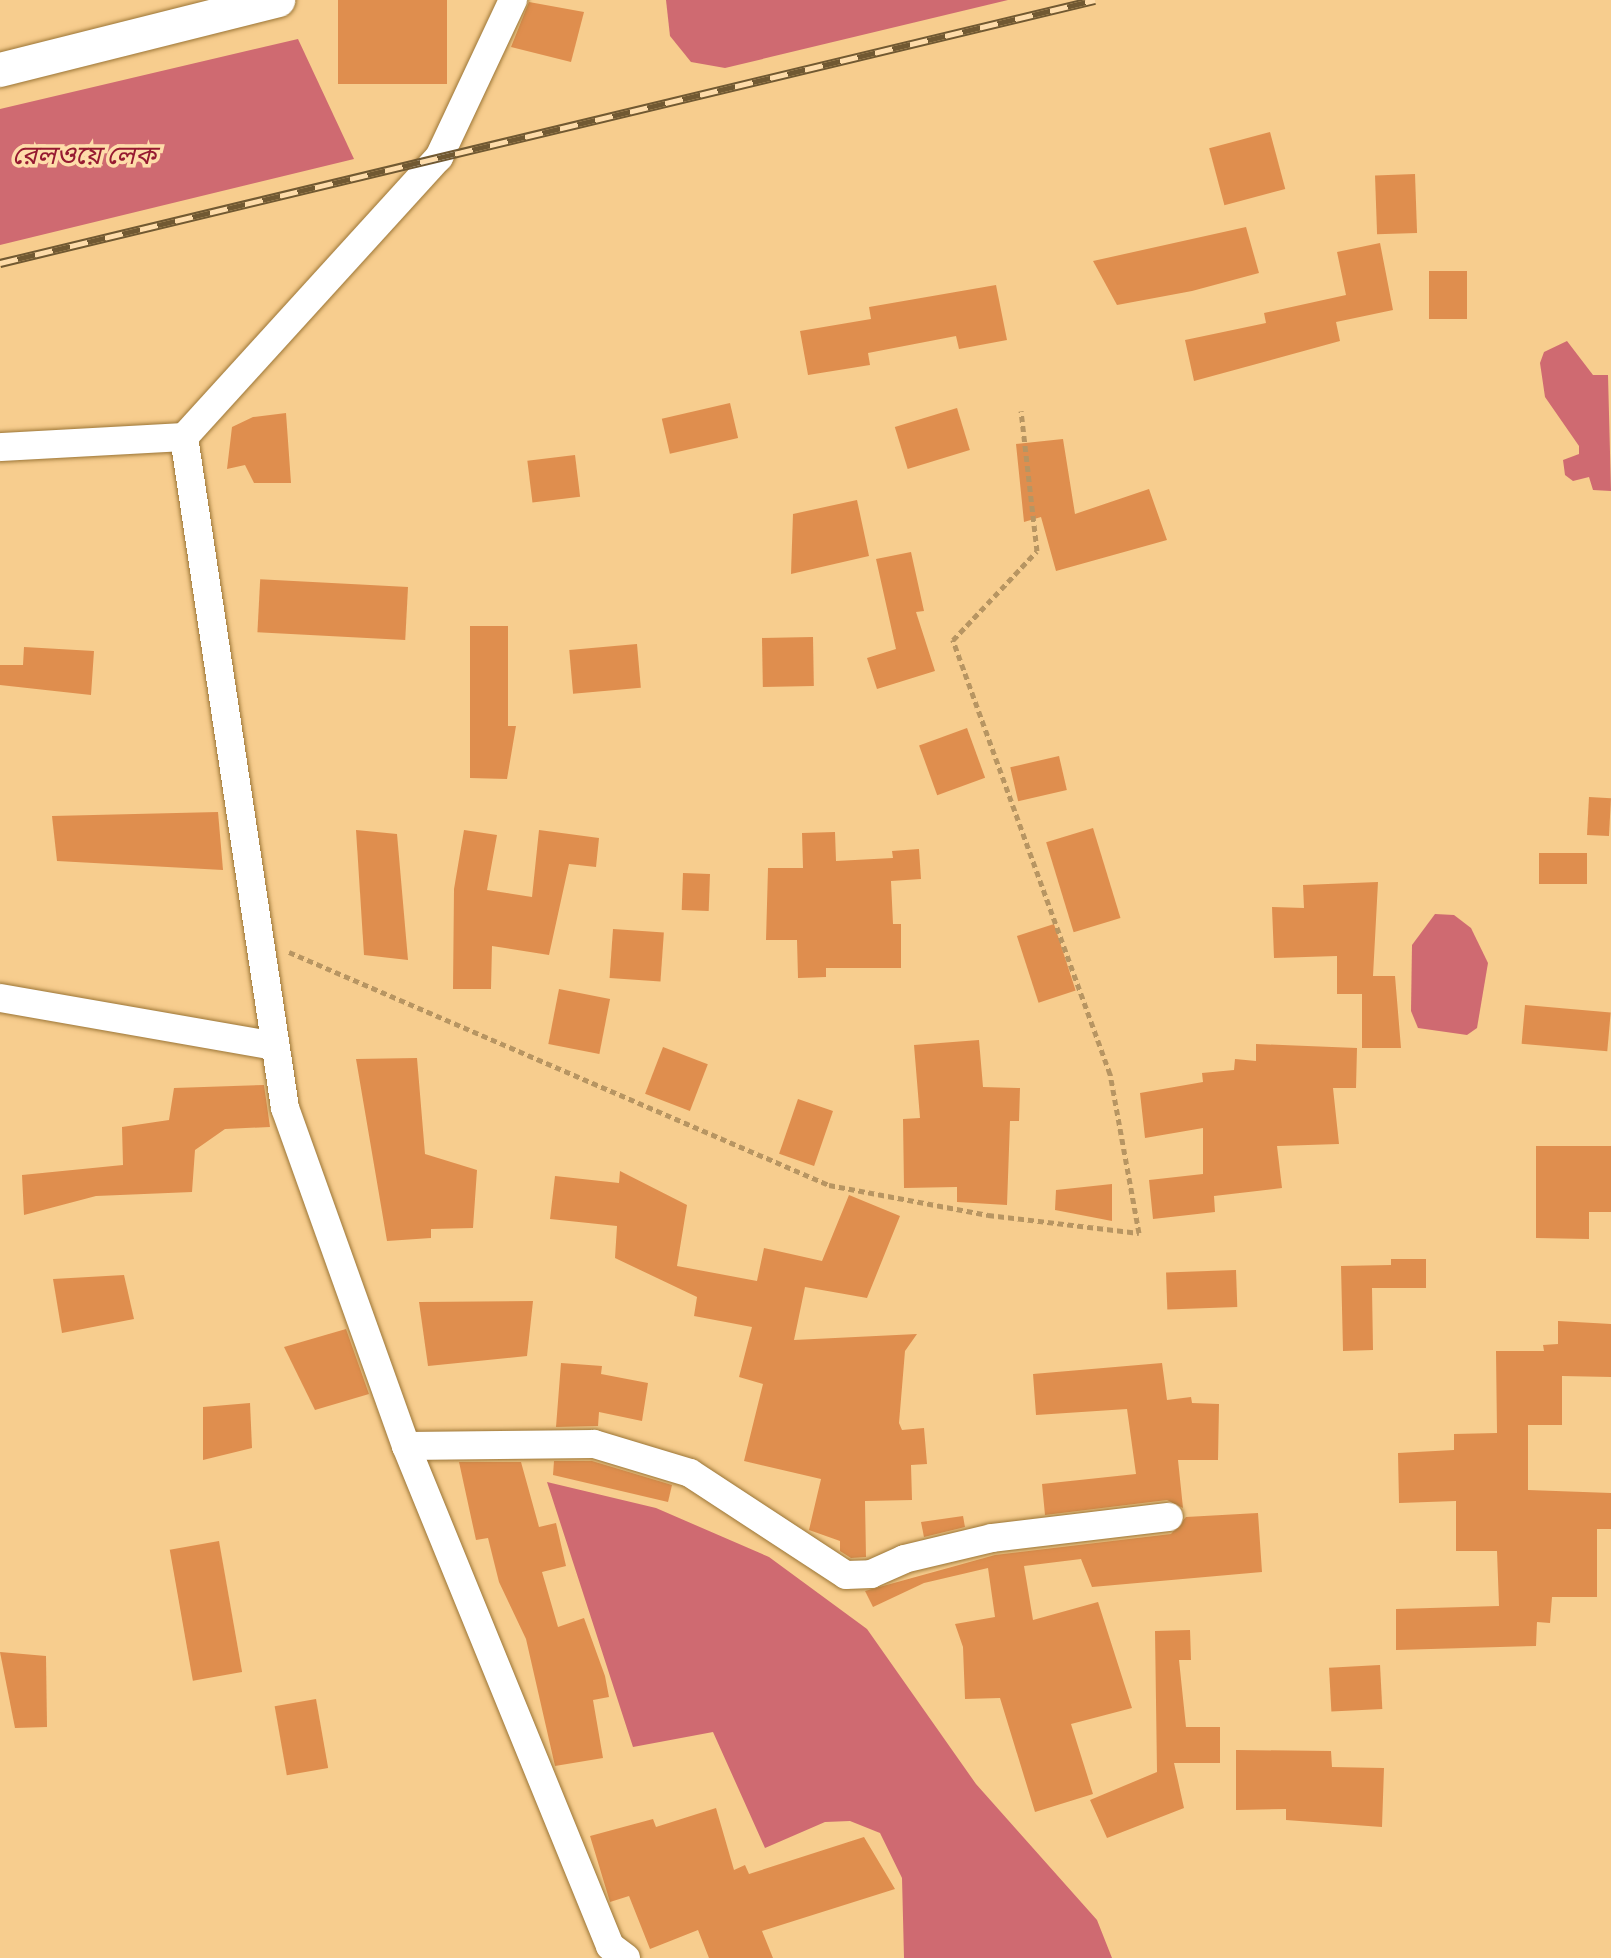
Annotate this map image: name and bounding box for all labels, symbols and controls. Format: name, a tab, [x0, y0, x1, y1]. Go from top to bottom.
water label: রেলওয়ে লেক	[12, 141, 156, 173]

